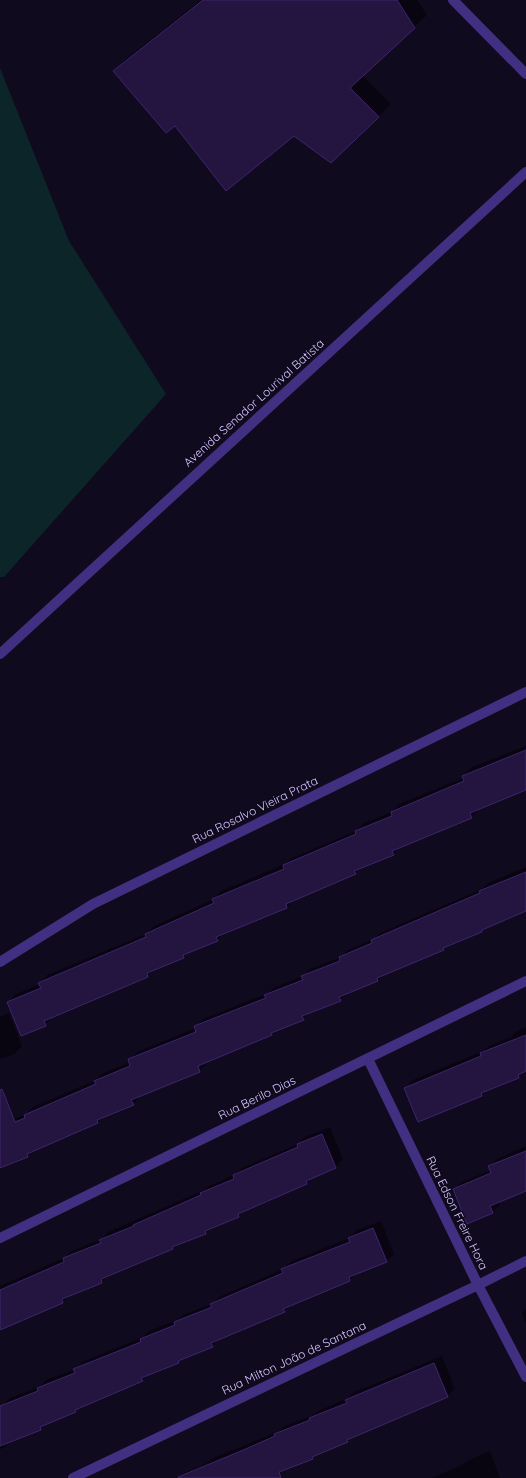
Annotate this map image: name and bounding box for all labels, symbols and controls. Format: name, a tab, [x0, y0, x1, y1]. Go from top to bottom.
street label: Avenida Senador Lourival Batista	[180, 336, 327, 470]
street label: Rua Rosalvo Vieira Prata	[189, 773, 320, 847]
street label: Rua Berilo Dias	[216, 1072, 298, 1123]
street label: Rua Edson Freire Hora	[423, 1153, 492, 1272]
street label: Rua Milton João de Santana	[219, 1317, 368, 1398]

